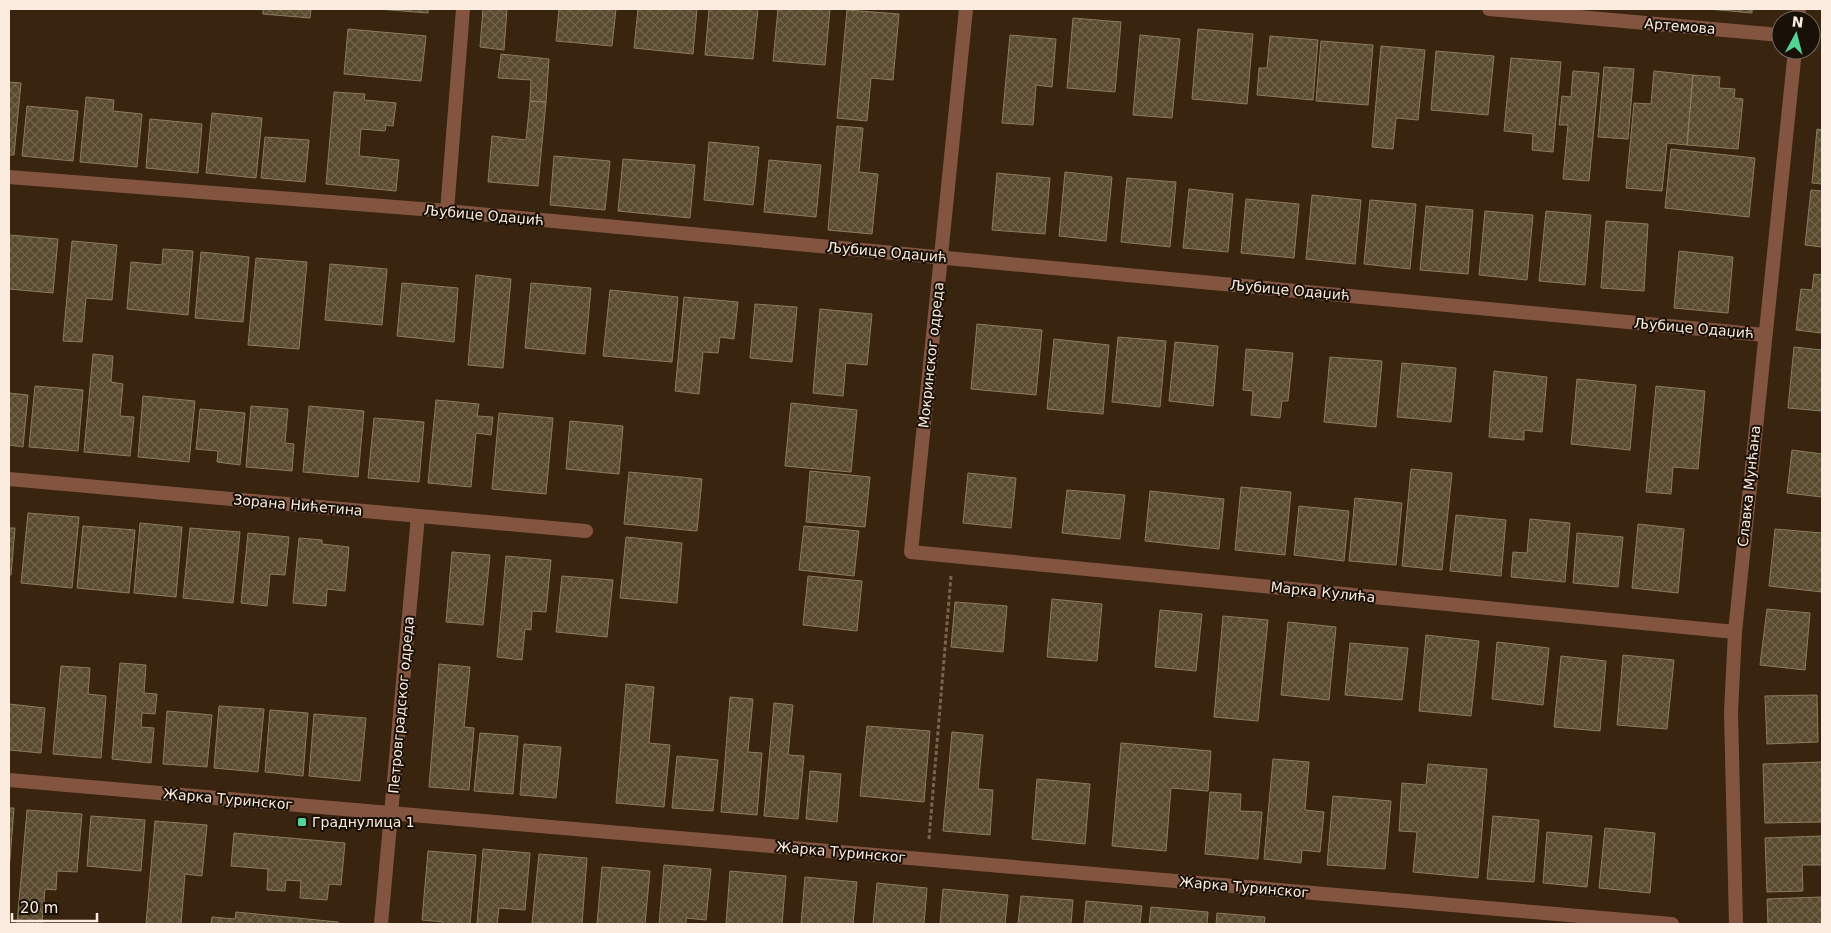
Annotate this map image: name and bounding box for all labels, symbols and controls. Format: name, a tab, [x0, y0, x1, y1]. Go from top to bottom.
north arrow	[1771, 10, 1821, 60]
text: N	[1791, 13, 1804, 31]
street label: Артемова	[1644, 15, 1716, 37]
street label: Љубице Одаџић	[423, 202, 545, 228]
street label: Љубице Одаџић	[826, 239, 948, 265]
street label: Љубице Одаџић	[1229, 277, 1351, 303]
street label: Мокринског одреда	[915, 281, 947, 429]
street label: Љубице Одаџић	[1633, 315, 1755, 341]
street label: Славка Мунћана	[1735, 424, 1763, 548]
street label: Зорана Нићетина	[233, 491, 363, 519]
street label: Марка Кулића	[1270, 579, 1376, 605]
street label: Петровградског одреда	[385, 616, 417, 794]
street label: Жарка Туринског	[163, 785, 293, 813]
place label: Граднулица 1	[312, 814, 415, 830]
marker: Граднулица 1	[296, 816, 308, 828]
street label: Жарка Туринског	[776, 838, 906, 866]
street label: Жарка Туринског	[1179, 873, 1309, 901]
scale bar	[12, 890, 98, 922]
text: 20 m	[20, 899, 58, 917]

